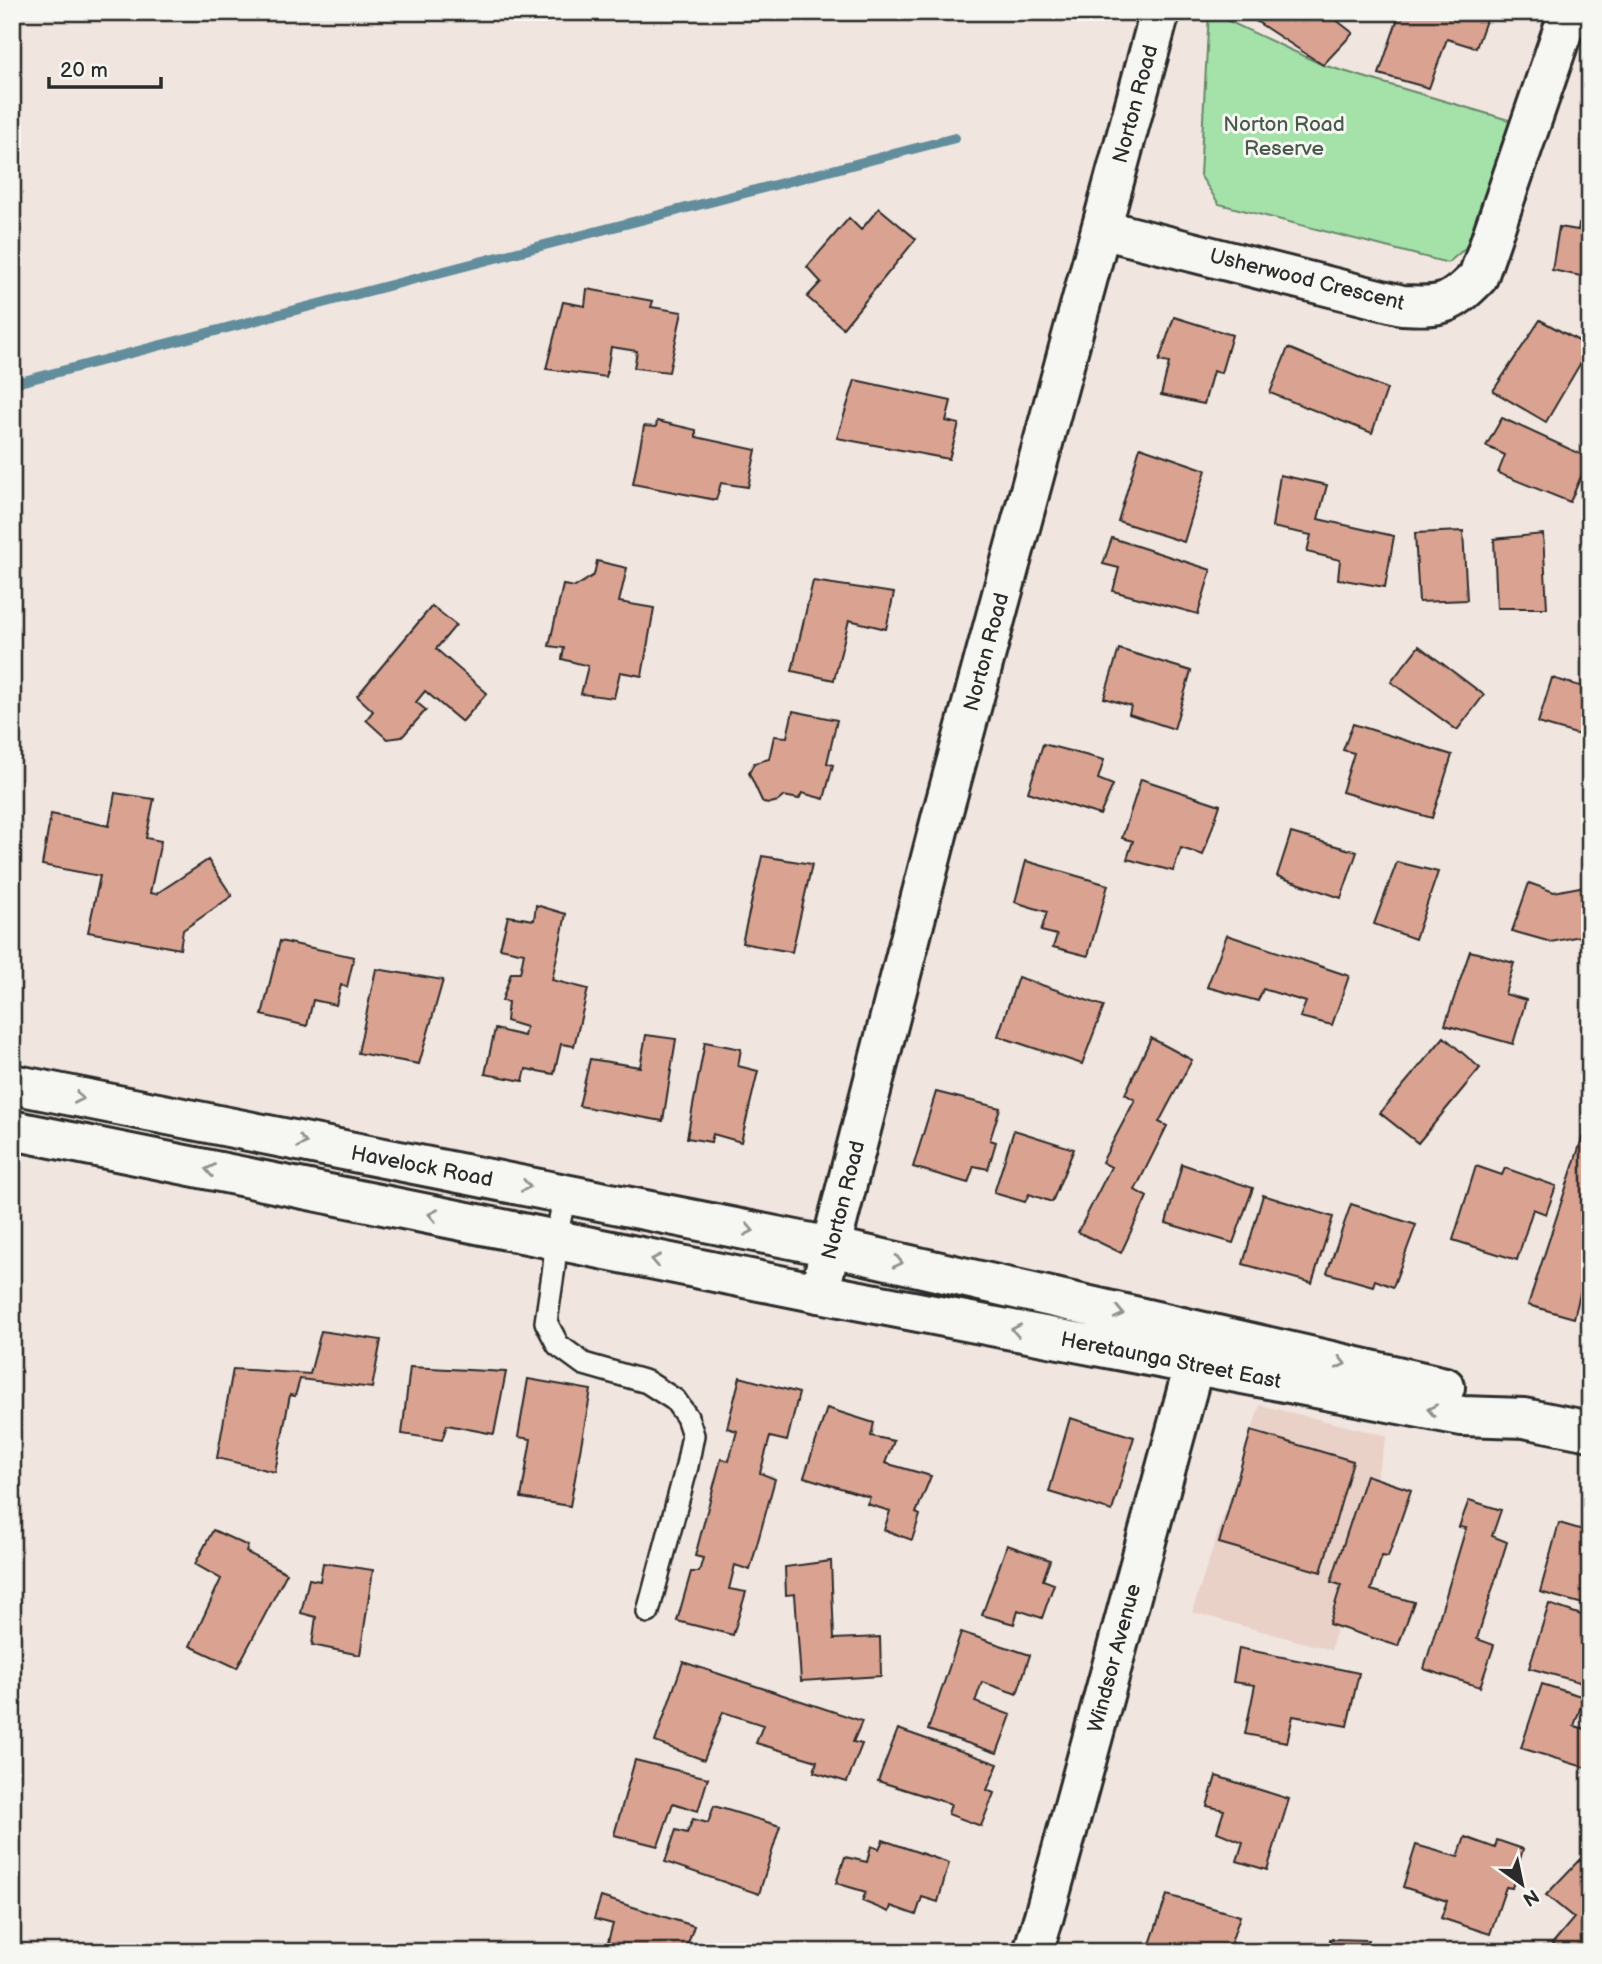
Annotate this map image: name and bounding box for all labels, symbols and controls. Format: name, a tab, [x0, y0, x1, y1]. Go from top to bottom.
street label: Norton Road	[1108, 42, 1163, 166]
scale bar	[49, 46, 161, 90]
text: 20 m	[60, 58, 108, 83]
park label: Norton Road Reserve	[1223, 112, 1345, 161]
street label: Usherwood Crescent	[1207, 243, 1407, 316]
street label: Norton Road	[959, 590, 1014, 714]
one-way arrow	[73, 1089, 85, 1104]
one-way arrow	[296, 1134, 308, 1149]
street label: Norton Road	[817, 1138, 870, 1262]
street label: Havelock Road	[349, 1140, 495, 1192]
one-way arrow	[204, 1163, 216, 1178]
one-way arrow	[519, 1178, 531, 1193]
one-way arrow	[427, 1208, 439, 1223]
one-way arrow	[743, 1222, 755, 1237]
one-way arrow	[650, 1253, 662, 1268]
one-way arrow	[892, 1254, 904, 1268]
one-way arrow	[1113, 1304, 1125, 1319]
one-way arrow	[1010, 1324, 1022, 1339]
street label: Heretaunga Street East	[1059, 1327, 1284, 1394]
one-way arrow	[1335, 1355, 1347, 1370]
one-way arrow	[1426, 1403, 1438, 1418]
street label: Windsor Avenue	[1083, 1581, 1146, 1735]
north arrow	[1486, 1848, 1556, 1918]
text: N	[1518, 1883, 1543, 1911]

